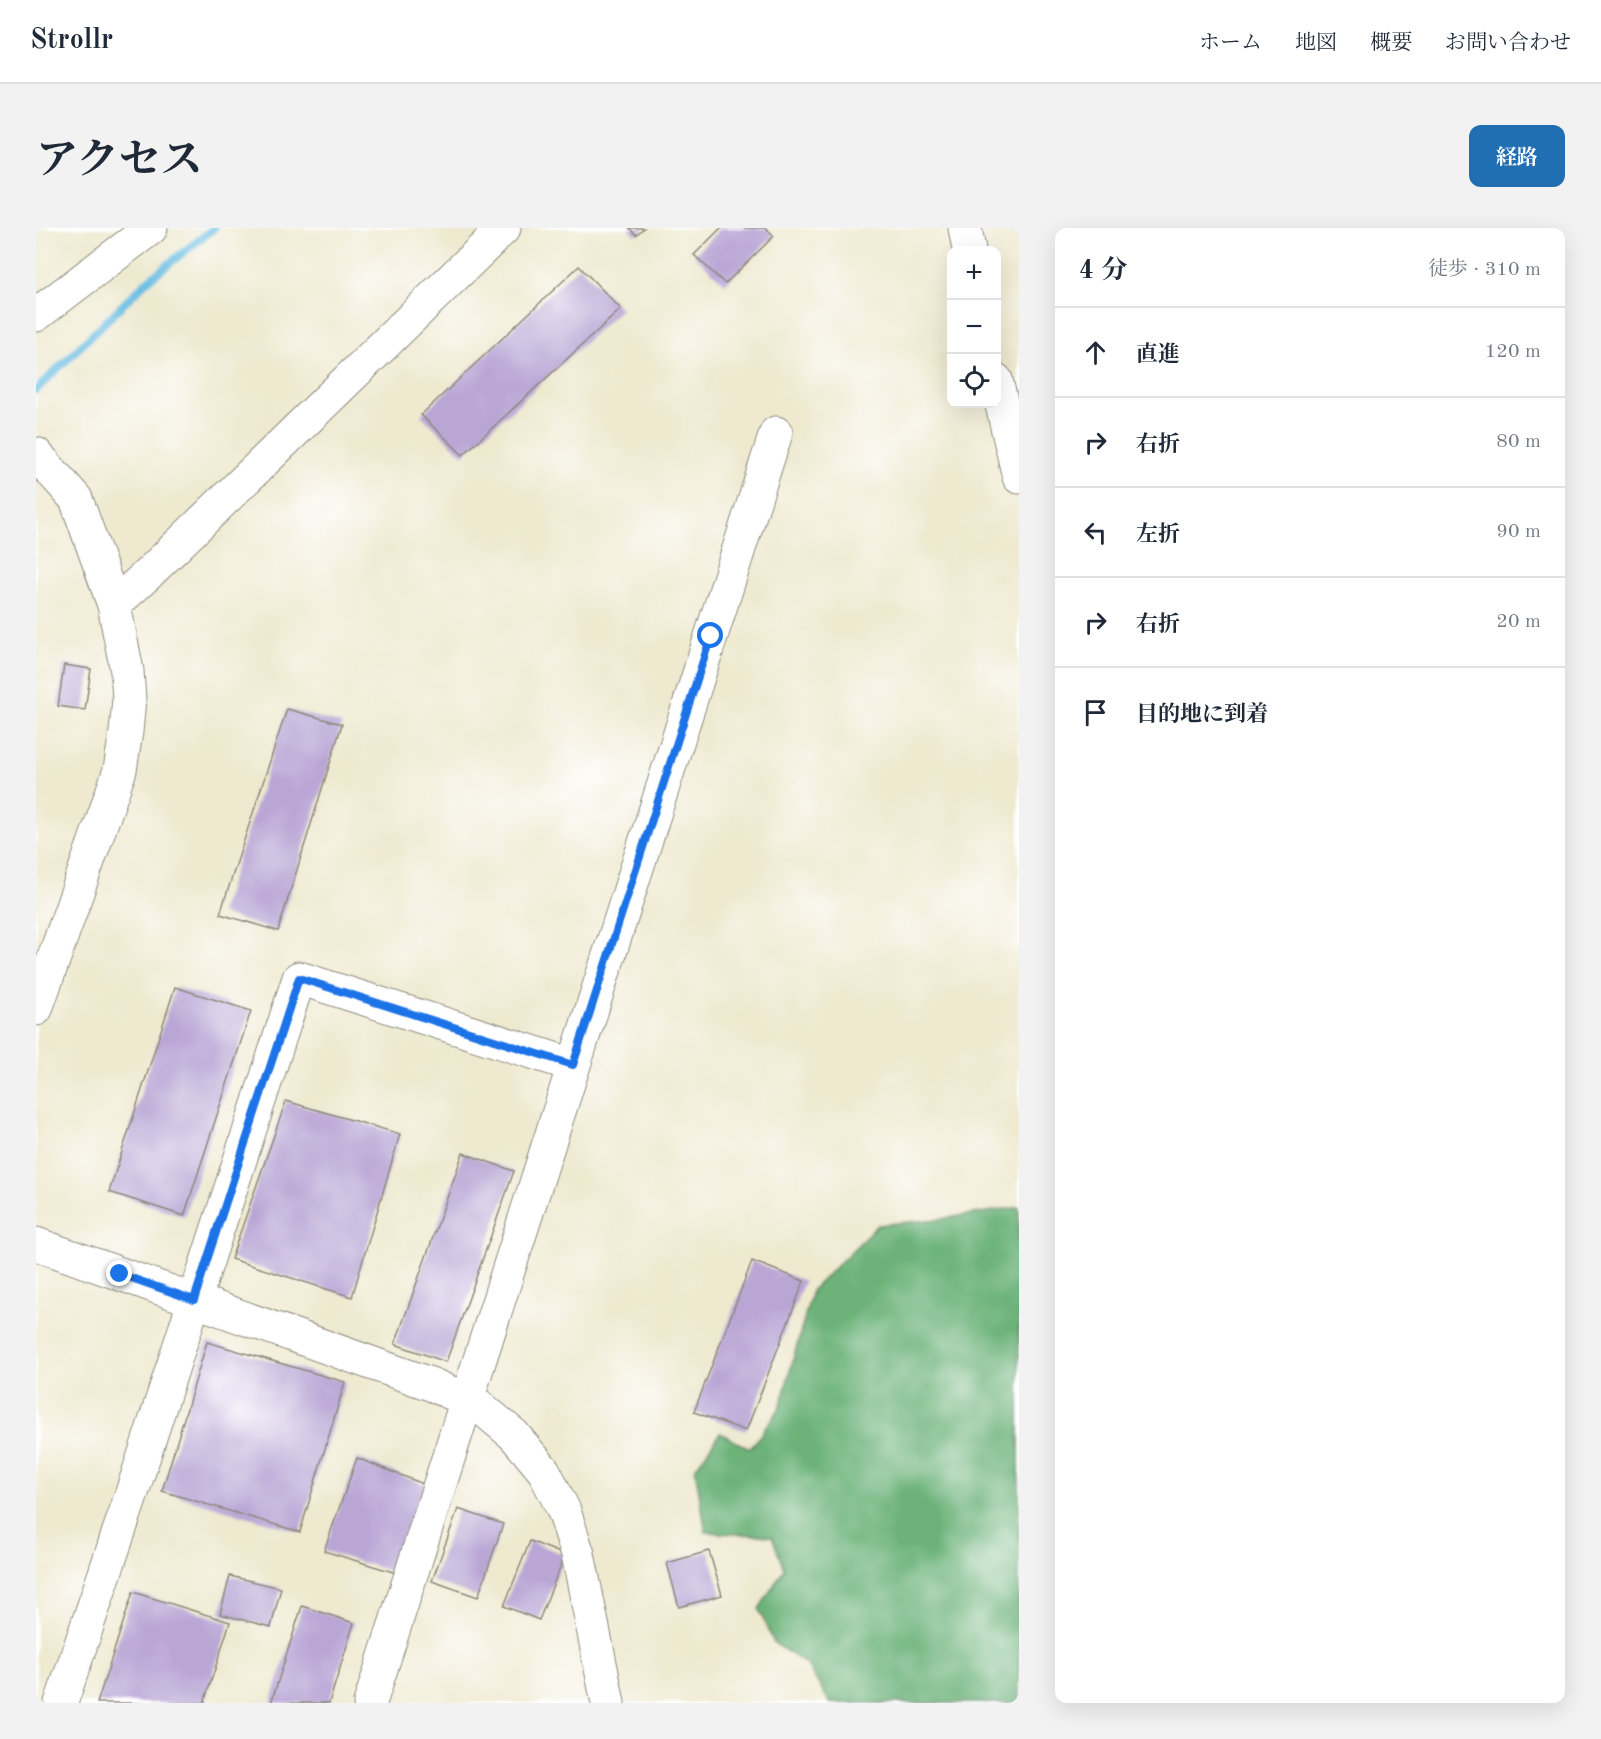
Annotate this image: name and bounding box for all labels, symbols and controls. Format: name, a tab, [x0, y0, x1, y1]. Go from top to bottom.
text: Strollr	[30, 27, 113, 55]
text: ホーム	[1199, 33, 1262, 54]
text: 地図	[1295, 33, 1337, 54]
text: 概要	[1370, 33, 1412, 54]
text: お問い合わせ	[1445, 33, 1571, 54]
button: 経路	[1469, 125, 1565, 187]
text: アクセス	[36, 141, 203, 183]
map controls	[947, 246, 1001, 408]
button: +	[947, 246, 1001, 300]
text: 4 分	[1079, 258, 1127, 284]
text: 徒歩 · 310 m	[1428, 260, 1541, 280]
button: −	[947, 300, 1001, 354]
icon: ahead	[1079, 336, 1112, 369]
text: 120 m	[1485, 342, 1541, 362]
text: 直進	[1136, 344, 1180, 366]
button: locate	[947, 354, 1001, 408]
icon: right	[1079, 426, 1112, 459]
text: 80 m	[1496, 432, 1541, 452]
text: 右折	[1136, 434, 1180, 456]
icon: left	[1079, 516, 1112, 549]
text: 90 m	[1496, 522, 1541, 542]
text: 左折	[1136, 524, 1180, 546]
icon: right	[1079, 606, 1112, 639]
text: 20 m	[1496, 612, 1541, 632]
text: 右折	[1136, 614, 1180, 636]
route start	[697, 622, 723, 648]
icon: arrive	[1079, 696, 1112, 729]
text: 目的地に到着	[1136, 704, 1268, 726]
route end	[106, 1260, 132, 1286]

